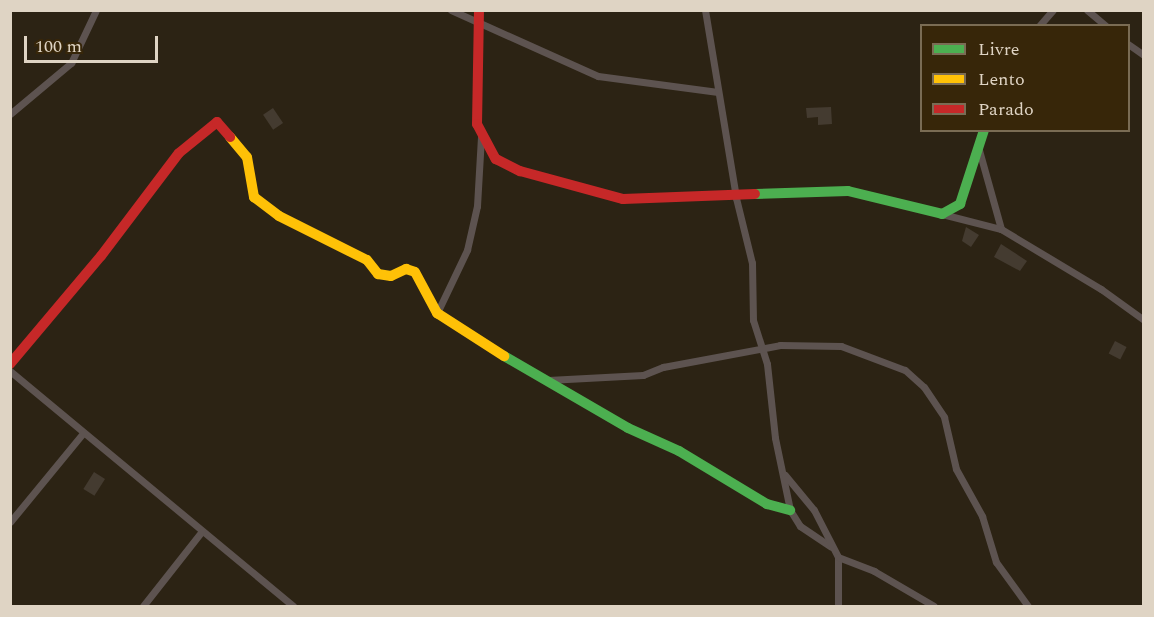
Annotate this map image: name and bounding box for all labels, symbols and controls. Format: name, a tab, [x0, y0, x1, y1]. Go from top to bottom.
scale bar	[27, 24, 160, 62]
legend	[920, 24, 1130, 132]
text: 100 m	[35, 33, 82, 60]
text: Livre	[978, 36, 1020, 63]
text: Lento	[978, 66, 1025, 93]
text: Parado	[978, 96, 1034, 123]

